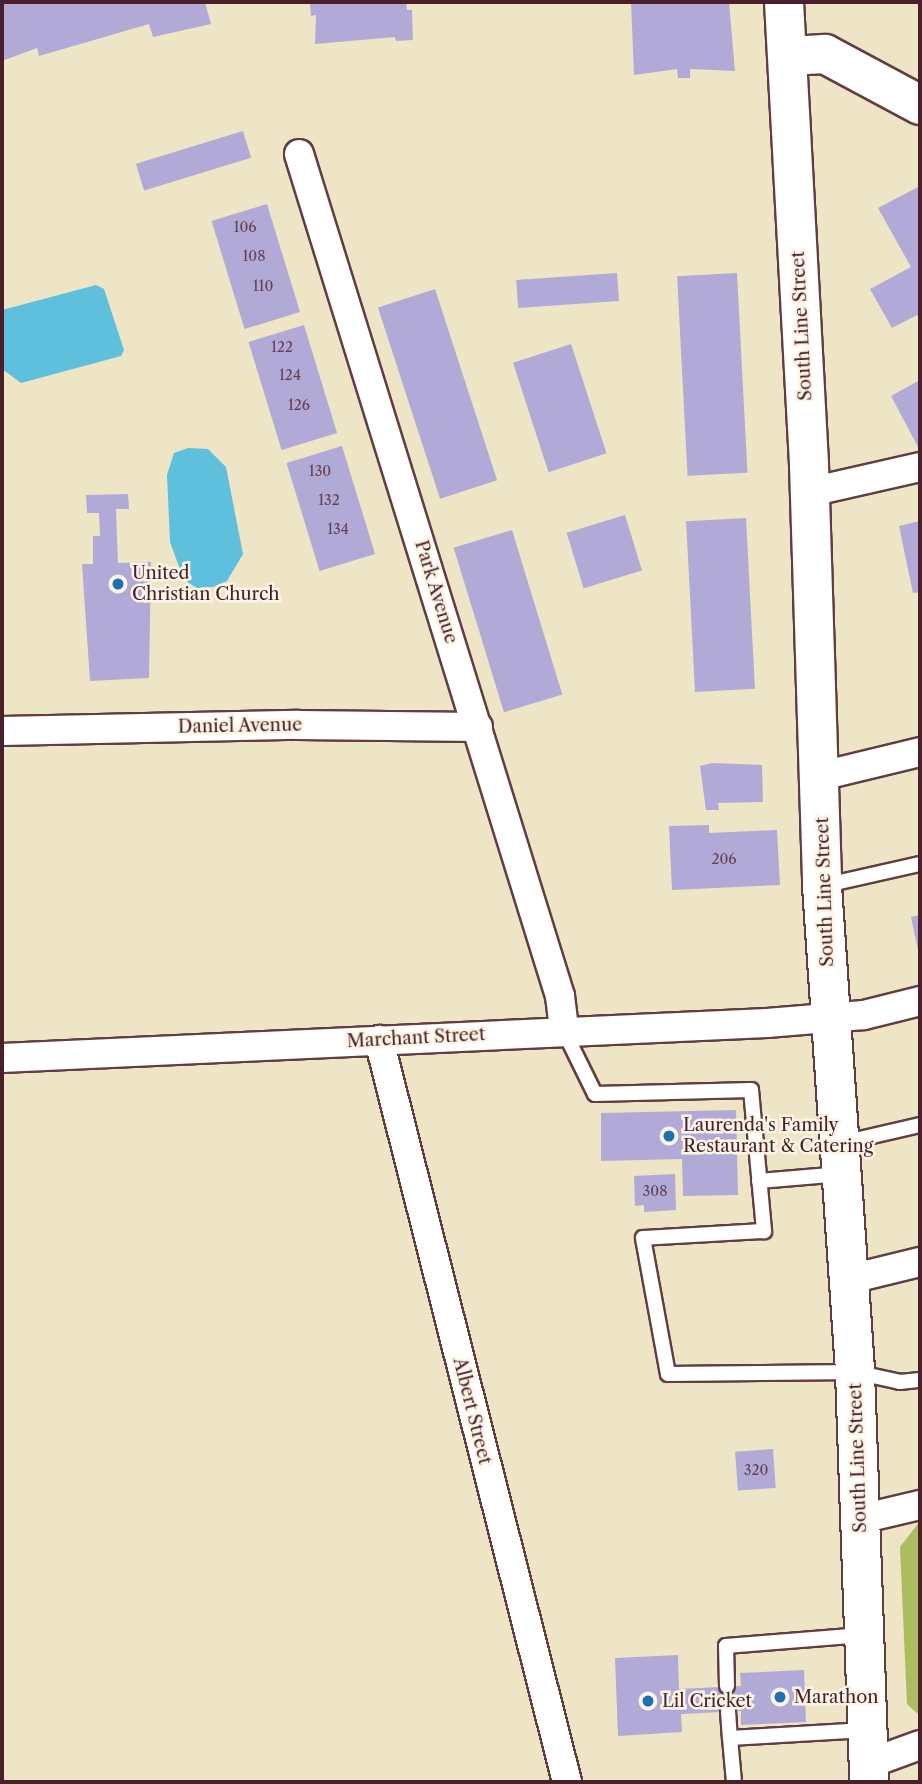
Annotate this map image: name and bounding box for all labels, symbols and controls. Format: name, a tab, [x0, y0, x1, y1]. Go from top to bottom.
house number: 106	[234, 219, 256, 235]
house number: 108	[242, 248, 266, 264]
street label: South Line Street	[787, 251, 817, 401]
house number: 110	[253, 278, 273, 294]
house number: 122	[271, 339, 293, 355]
house number: 124	[279, 367, 301, 383]
house number: 126	[288, 397, 310, 413]
house number: 130	[309, 463, 331, 479]
house number: 132	[318, 492, 340, 508]
house number: 134	[327, 521, 349, 537]
street label: Park Avenue	[410, 537, 462, 647]
place label: United Christian Church	[132, 563, 280, 606]
marker: United Christian Church	[110, 576, 126, 592]
street label: Daniel Avenue	[177, 714, 303, 738]
street label: South Line Street	[812, 817, 838, 967]
house number: 206	[711, 851, 737, 867]
street label: Marchant Street	[346, 1024, 486, 1052]
place label: Laurenda's Family Restaurant & Catering	[683, 1115, 873, 1158]
marker: Laurenda's Family Restaurant & Catering	[661, 1128, 677, 1144]
house number: 308	[643, 1183, 667, 1199]
street label: Albert Street	[448, 1355, 496, 1467]
street label: South Line Street	[845, 1383, 871, 1533]
house number: 320	[744, 1462, 768, 1478]
place label: Marathon	[794, 1686, 878, 1708]
marker: Marathon	[772, 1689, 788, 1705]
place label: Lil Cricket	[662, 1690, 752, 1712]
marker: Lil Cricket	[640, 1693, 656, 1709]

